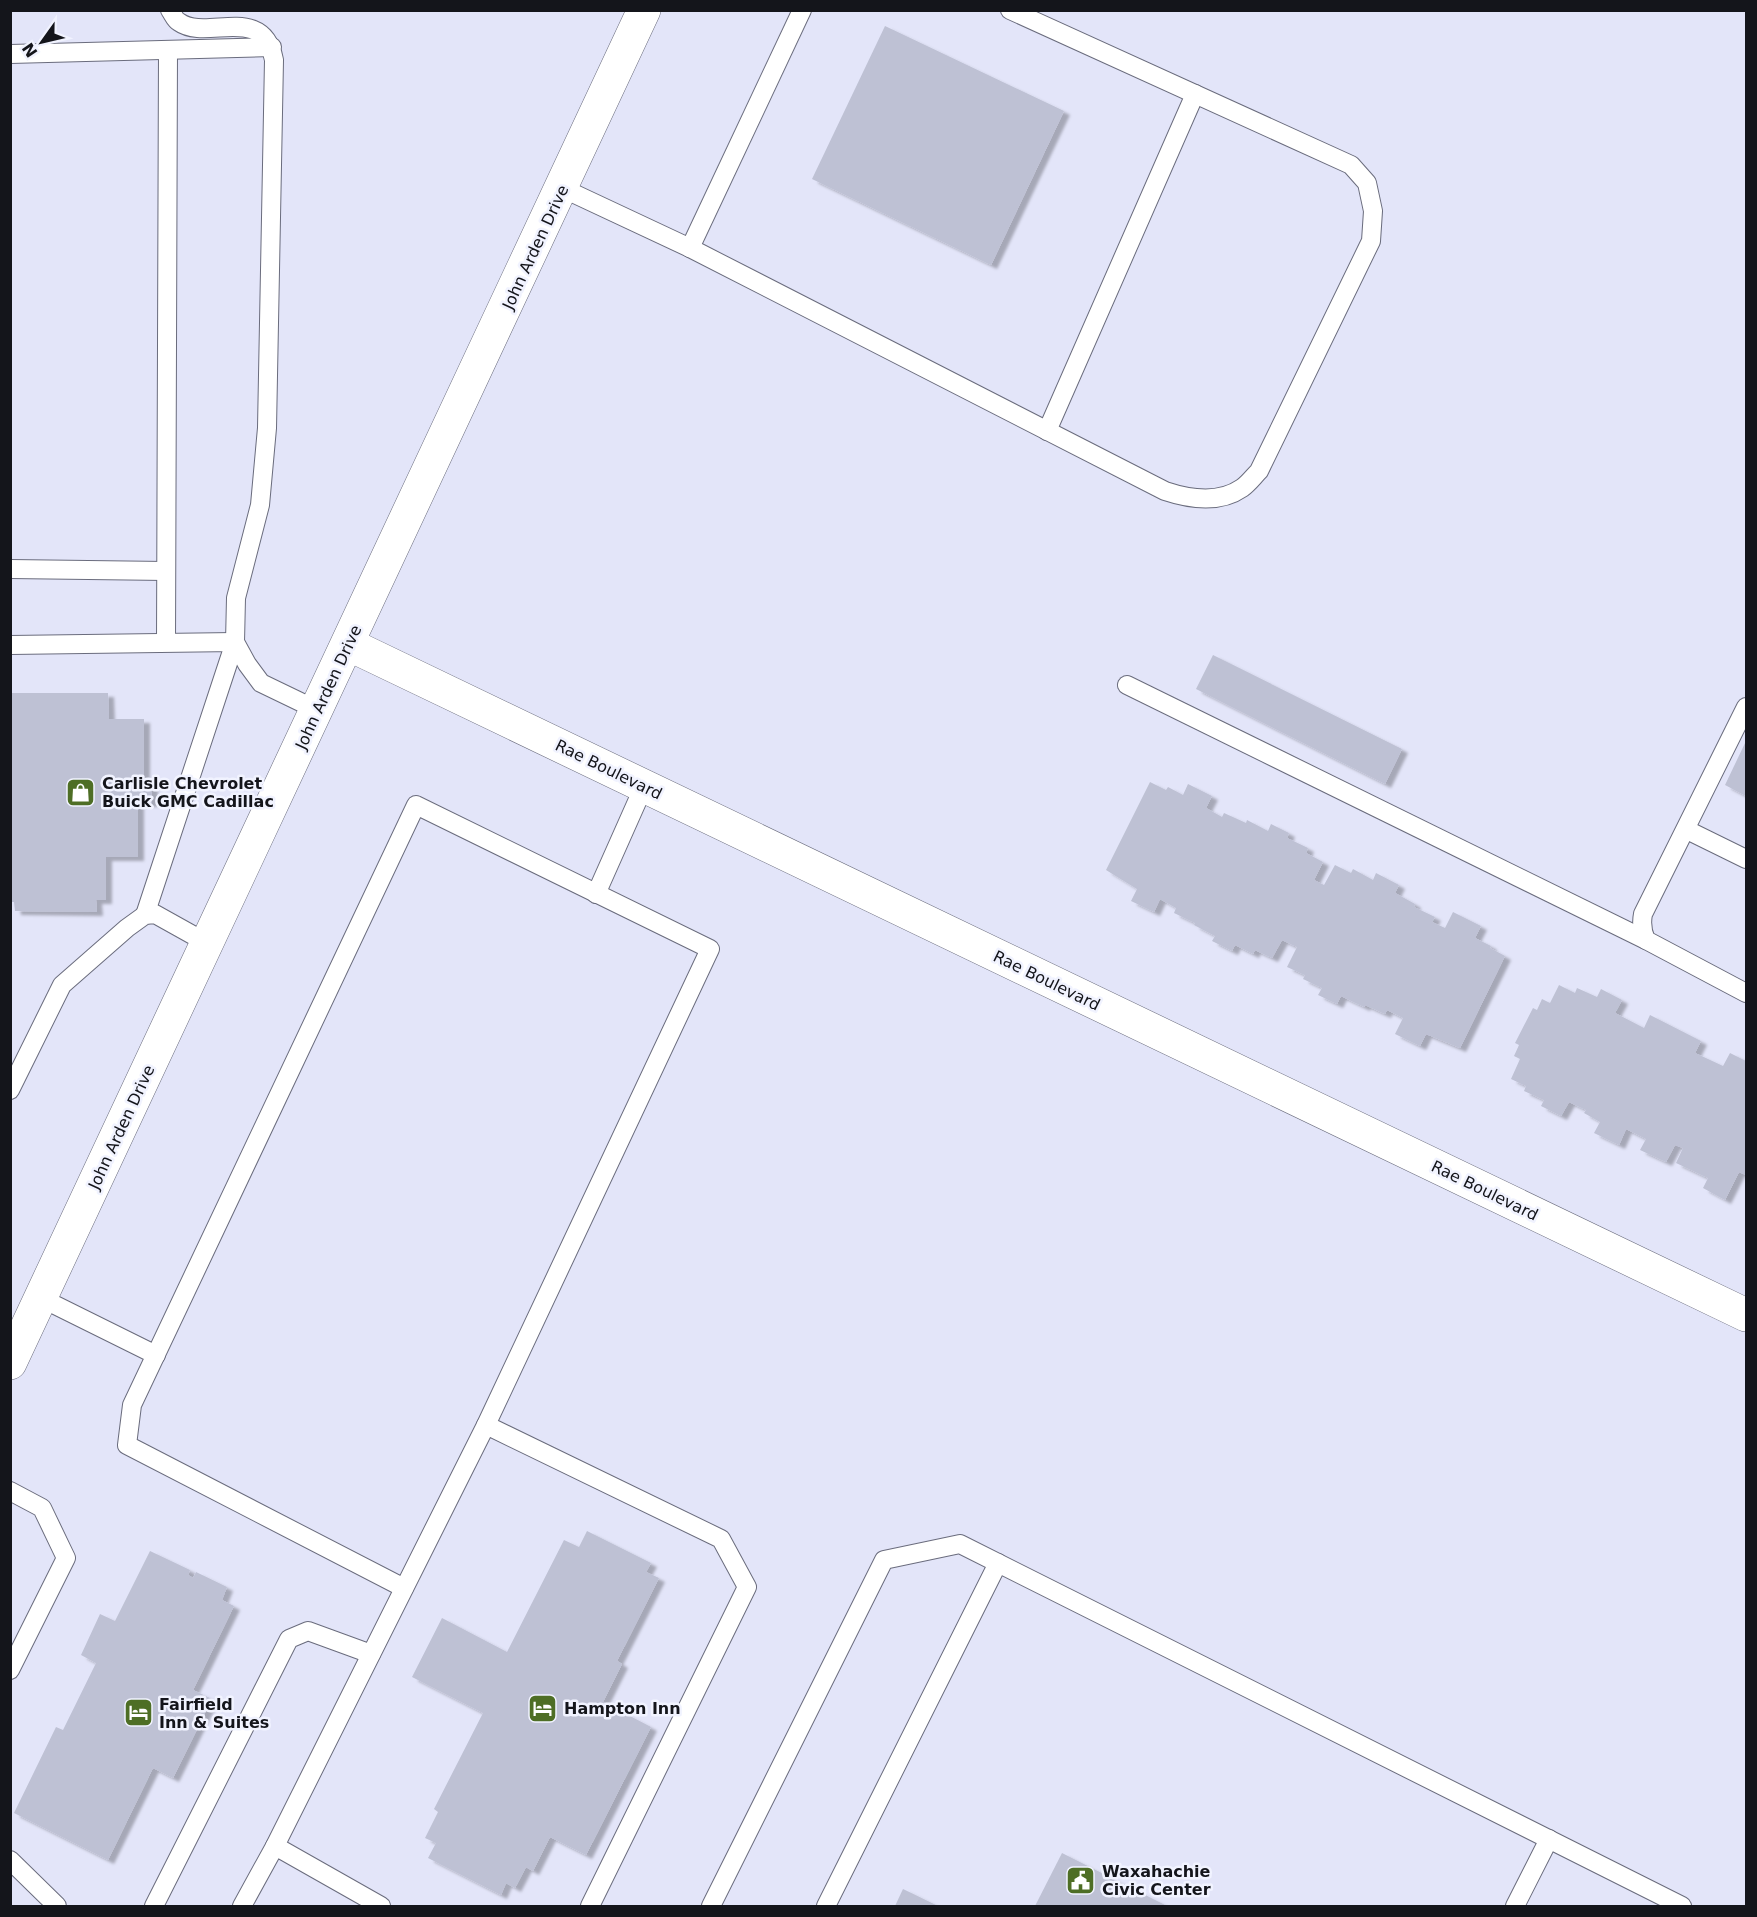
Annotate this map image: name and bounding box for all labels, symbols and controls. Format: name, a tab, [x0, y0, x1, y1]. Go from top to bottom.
north arrow	[12, 12, 72, 72]
text: N	[18, 39, 42, 61]
street label: John Arden Drive	[498, 182, 573, 313]
street label: John Arden Drive	[291, 622, 366, 753]
street label: Rae Boulevard	[552, 735, 665, 804]
place label: Carlisle Chevrolet Buick GMC Cadillac	[102, 774, 274, 811]
shop icon: Carlisle Chevrolet Buick GMC Cadillac	[65, 776, 97, 808]
street label: Rae Boulevard	[990, 946, 1103, 1015]
street label: John Arden Drive	[84, 1062, 159, 1193]
street label: Rae Boulevard	[1428, 1156, 1541, 1225]
hotel icon: Hampton Inn	[527, 1692, 559, 1724]
place label: Fairfield Inn & Suites	[159, 1695, 269, 1732]
hotel icon: Fairfield Inn & Suites	[122, 1697, 154, 1729]
place label: Hampton Inn	[564, 1699, 681, 1718]
place label: Waxahachie Civic Center	[1102, 1862, 1211, 1899]
public building icon: Waxahachie Civic Center	[1065, 1864, 1097, 1896]

